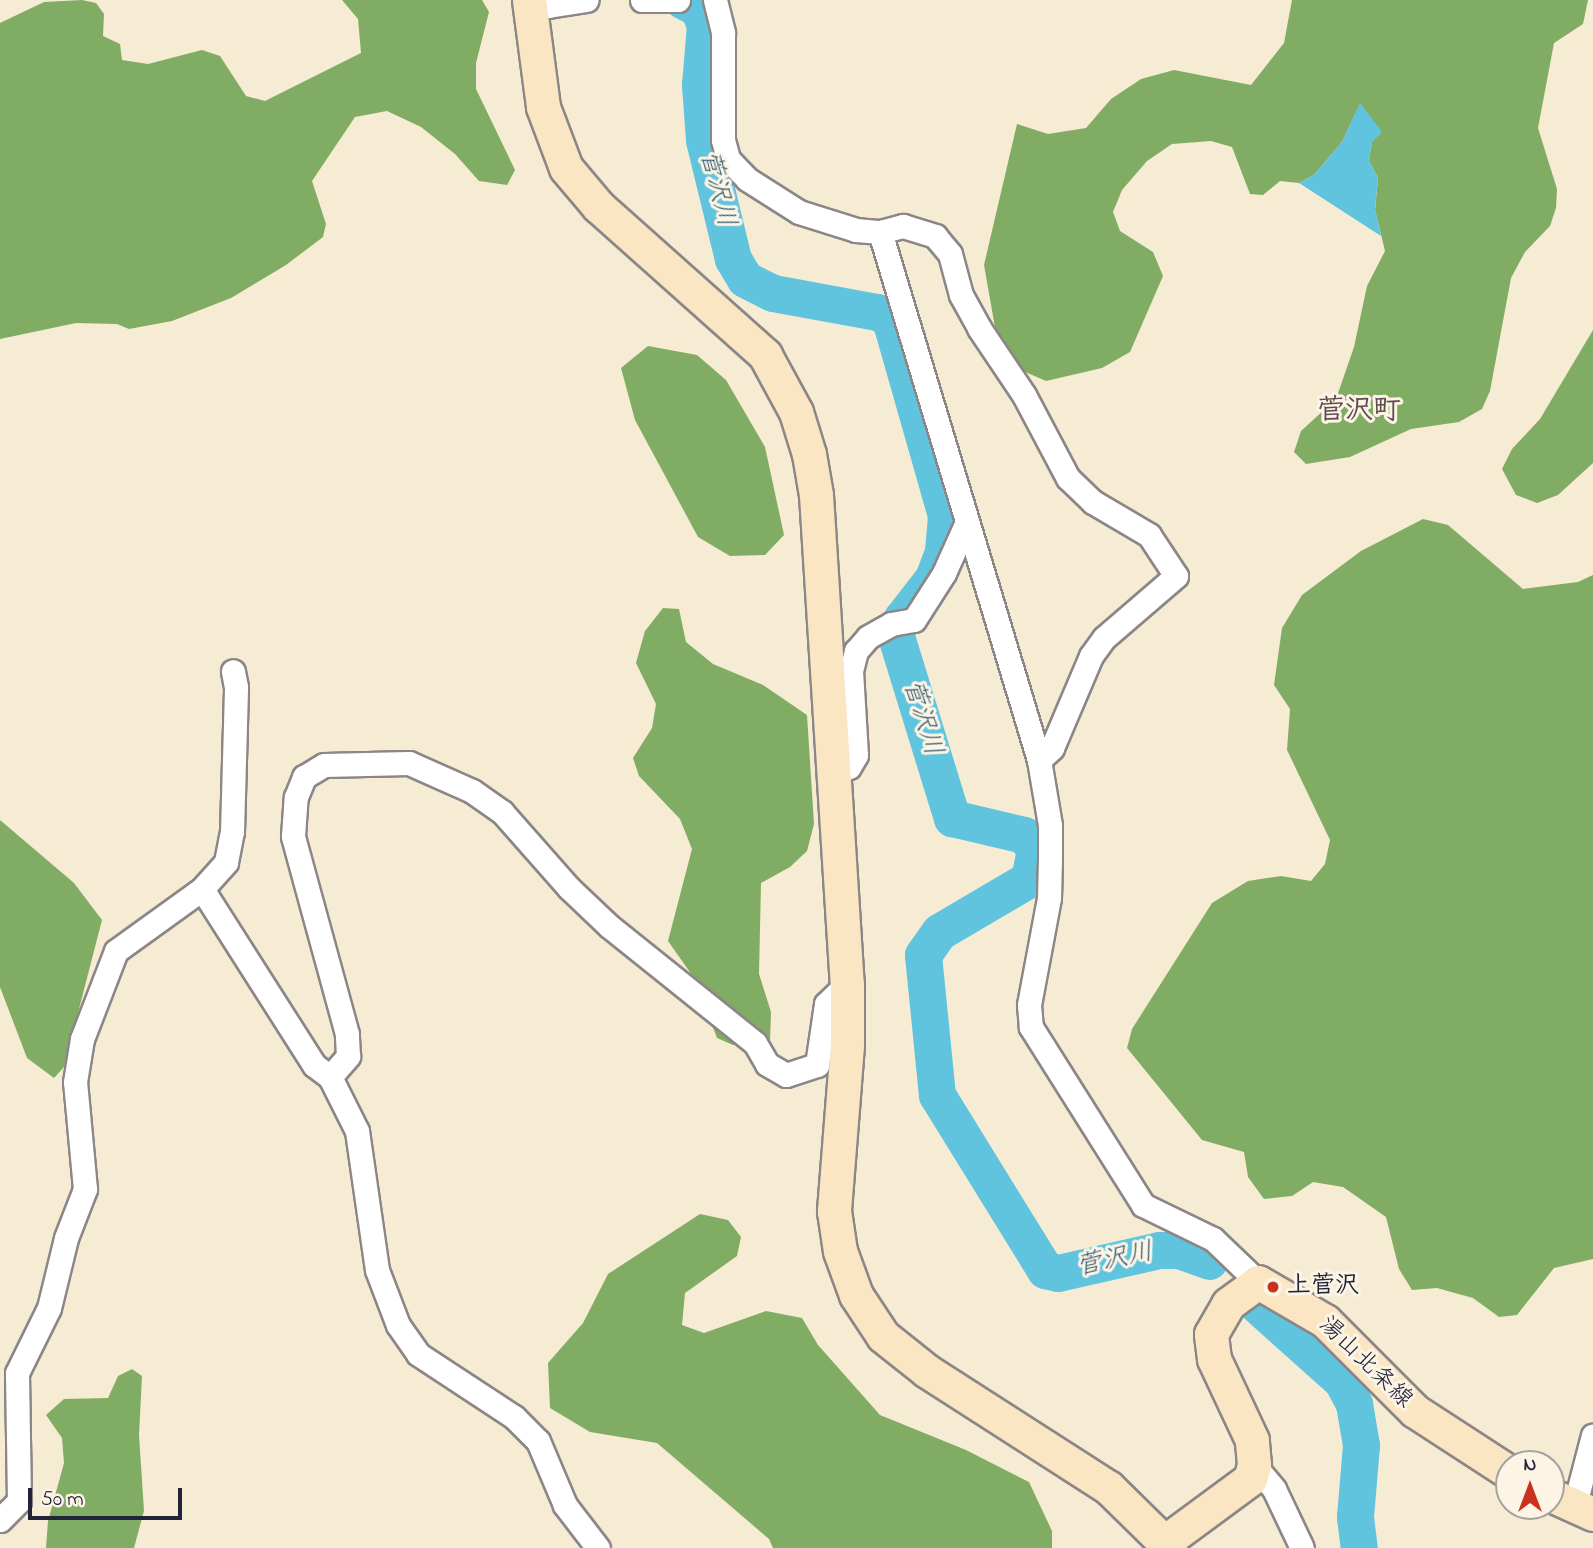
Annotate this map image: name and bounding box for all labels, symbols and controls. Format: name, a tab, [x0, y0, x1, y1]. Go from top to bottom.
water label: 菅沢川	[691, 147, 741, 231]
district label: 菅沢町	[1317, 395, 1401, 429]
water label: 菅沢川	[895, 676, 947, 760]
water label: 菅沢川	[1074, 1238, 1156, 1284]
place label: 上菅沢	[1287, 1273, 1359, 1301]
marker: 上菅沢	[1265, 1279, 1281, 1295]
street label: 湯山北条線	[1312, 1311, 1418, 1415]
north arrow	[1495, 1450, 1565, 1520]
text: N	[1524, 1452, 1536, 1479]
scale bar	[32, 1474, 186, 1518]
text: 50 m	[41, 1485, 84, 1515]

